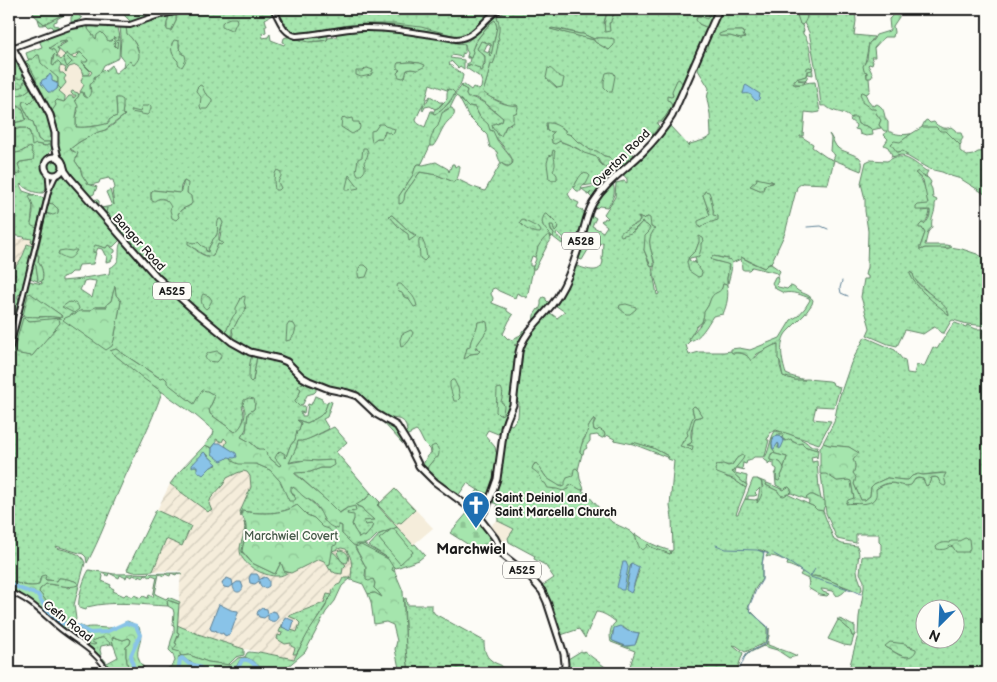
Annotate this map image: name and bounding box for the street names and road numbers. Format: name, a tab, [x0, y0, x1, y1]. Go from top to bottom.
street label: Overton Road	[589, 126, 653, 190]
street label: Bangor Road	[109, 211, 168, 274]
road number: A528	[562, 232, 600, 250]
road number: A525	[153, 282, 191, 300]
road number: A525	[503, 562, 541, 578]
street label: Cefn Road	[40, 598, 95, 645]

